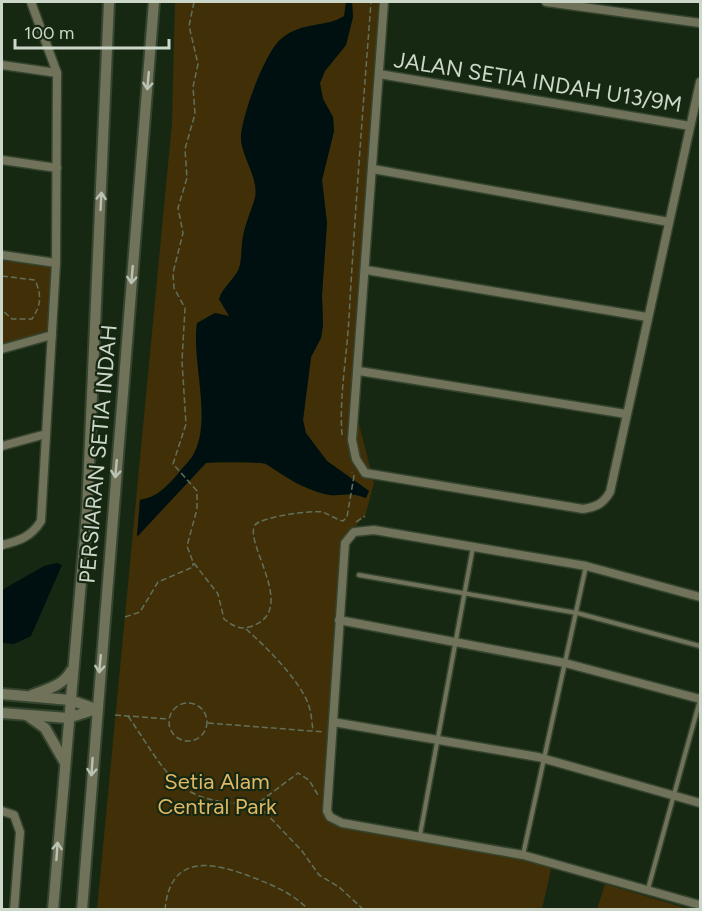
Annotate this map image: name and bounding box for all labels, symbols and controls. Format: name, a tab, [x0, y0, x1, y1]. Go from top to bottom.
scale bar	[15, 12, 170, 50]
text: 100 m	[24, 22, 74, 44]
street label: JALAN SETIA INDAH U13/9M	[392, 46, 684, 118]
one-way arrow	[142, 70, 153, 90]
one-way arrow	[96, 192, 107, 212]
one-way arrow	[126, 265, 137, 285]
street label: PERSIARAN SETIA INDAH	[73, 324, 123, 584]
one-way arrow	[110, 459, 121, 479]
one-way arrow	[94, 653, 105, 673]
one-way arrow	[86, 757, 97, 777]
park label: Setia Alam Central Park	[157, 768, 277, 820]
one-way arrow	[52, 842, 63, 862]

